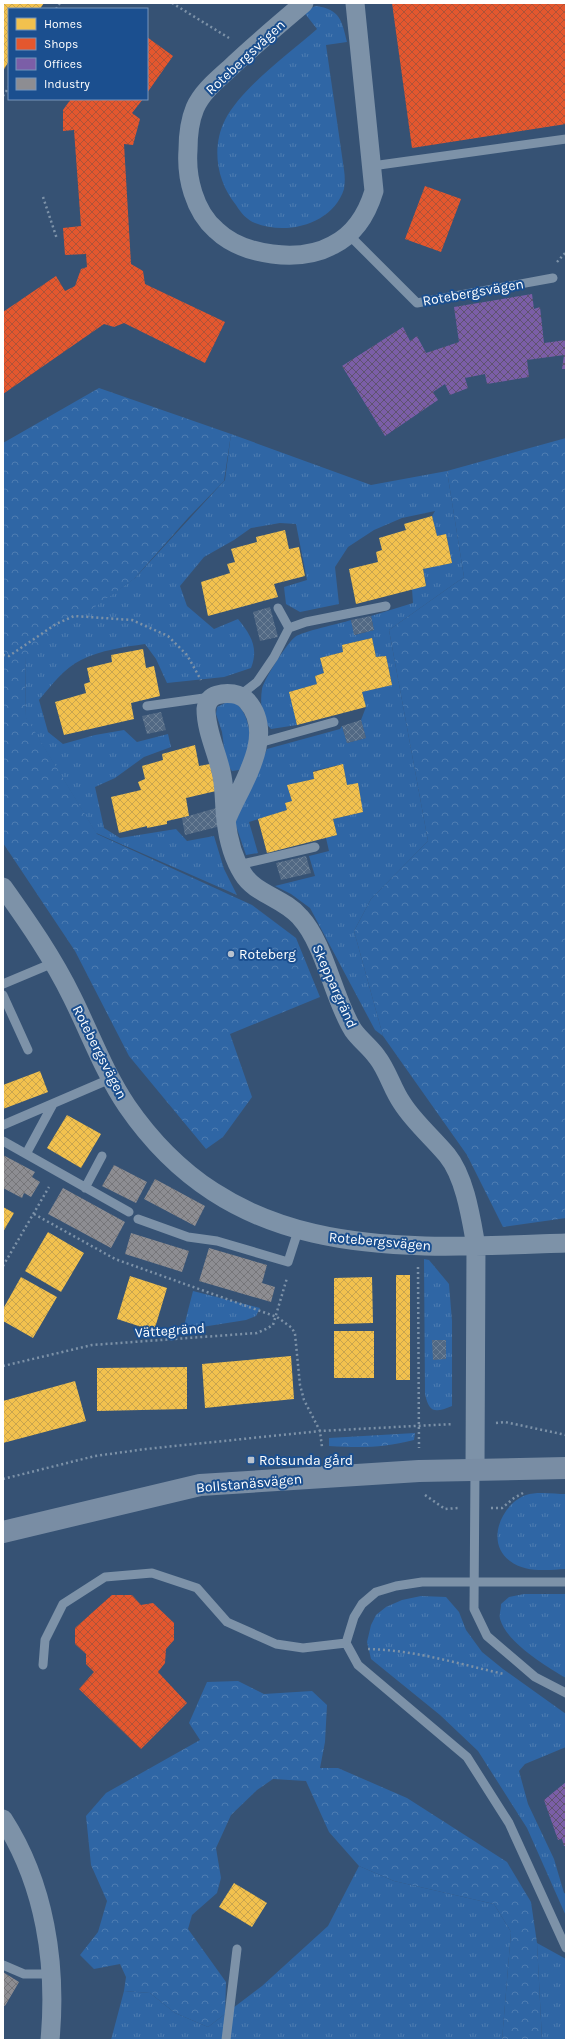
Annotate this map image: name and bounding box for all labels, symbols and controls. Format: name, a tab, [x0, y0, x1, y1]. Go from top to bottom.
legend	[8, 8, 148, 100]
street label: Rotebergsvägen	[202, 16, 289, 99]
text: Homes	[44, 17, 82, 31]
text: Shops	[44, 37, 78, 51]
text: Offices	[44, 57, 82, 71]
text: Industry	[44, 77, 90, 91]
street label: Rotebergsvägen	[421, 275, 525, 310]
street label: Skeppargränd	[309, 942, 361, 1031]
place label: Roteberg	[239, 946, 296, 963]
marker: Roteberg	[226, 949, 236, 959]
street label: Rotebergsvägen	[69, 1003, 130, 1102]
street label: Rotebergsvägen	[328, 1229, 432, 1254]
street label: Vättegränd	[134, 1320, 206, 1341]
place label: Rotsunda gård	[259, 1452, 353, 1469]
marker: Rotsunda gård	[246, 1455, 256, 1465]
street label: Bollstanäsvägen	[195, 1470, 303, 1497]

